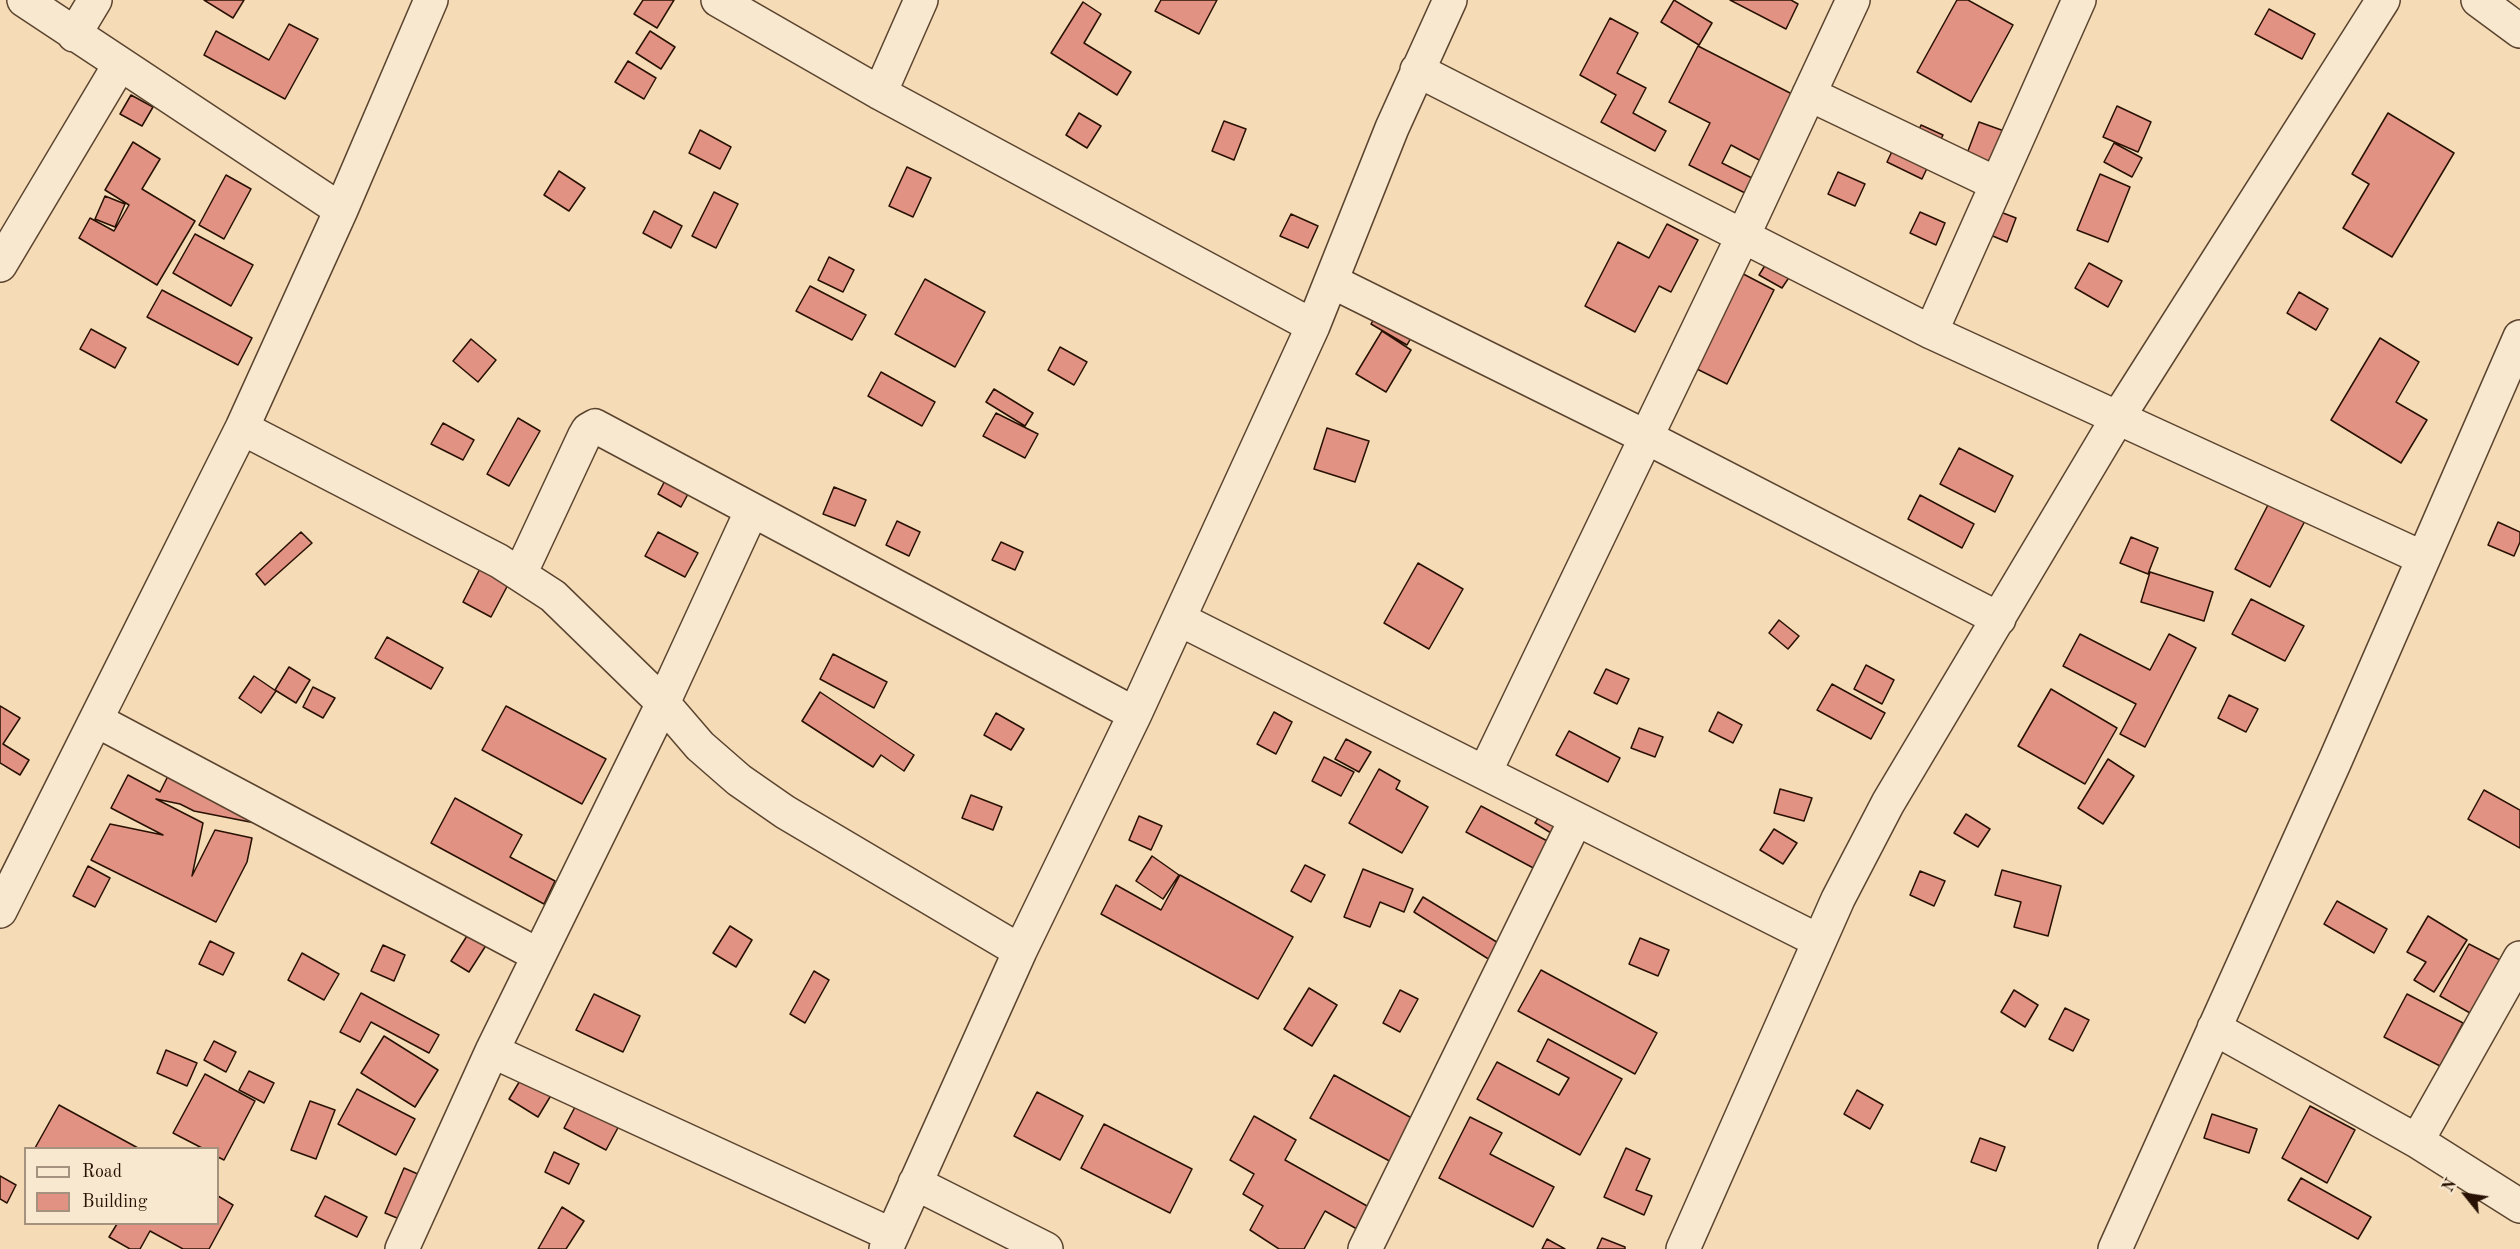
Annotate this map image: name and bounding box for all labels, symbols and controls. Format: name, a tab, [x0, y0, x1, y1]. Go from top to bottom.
legend	[24, 1147, 219, 1225]
text: Road	[82, 1163, 122, 1181]
north arrow	[2436, 1165, 2496, 1225]
text: N	[2440, 1177, 2460, 1195]
text: Building	[82, 1193, 147, 1211]

